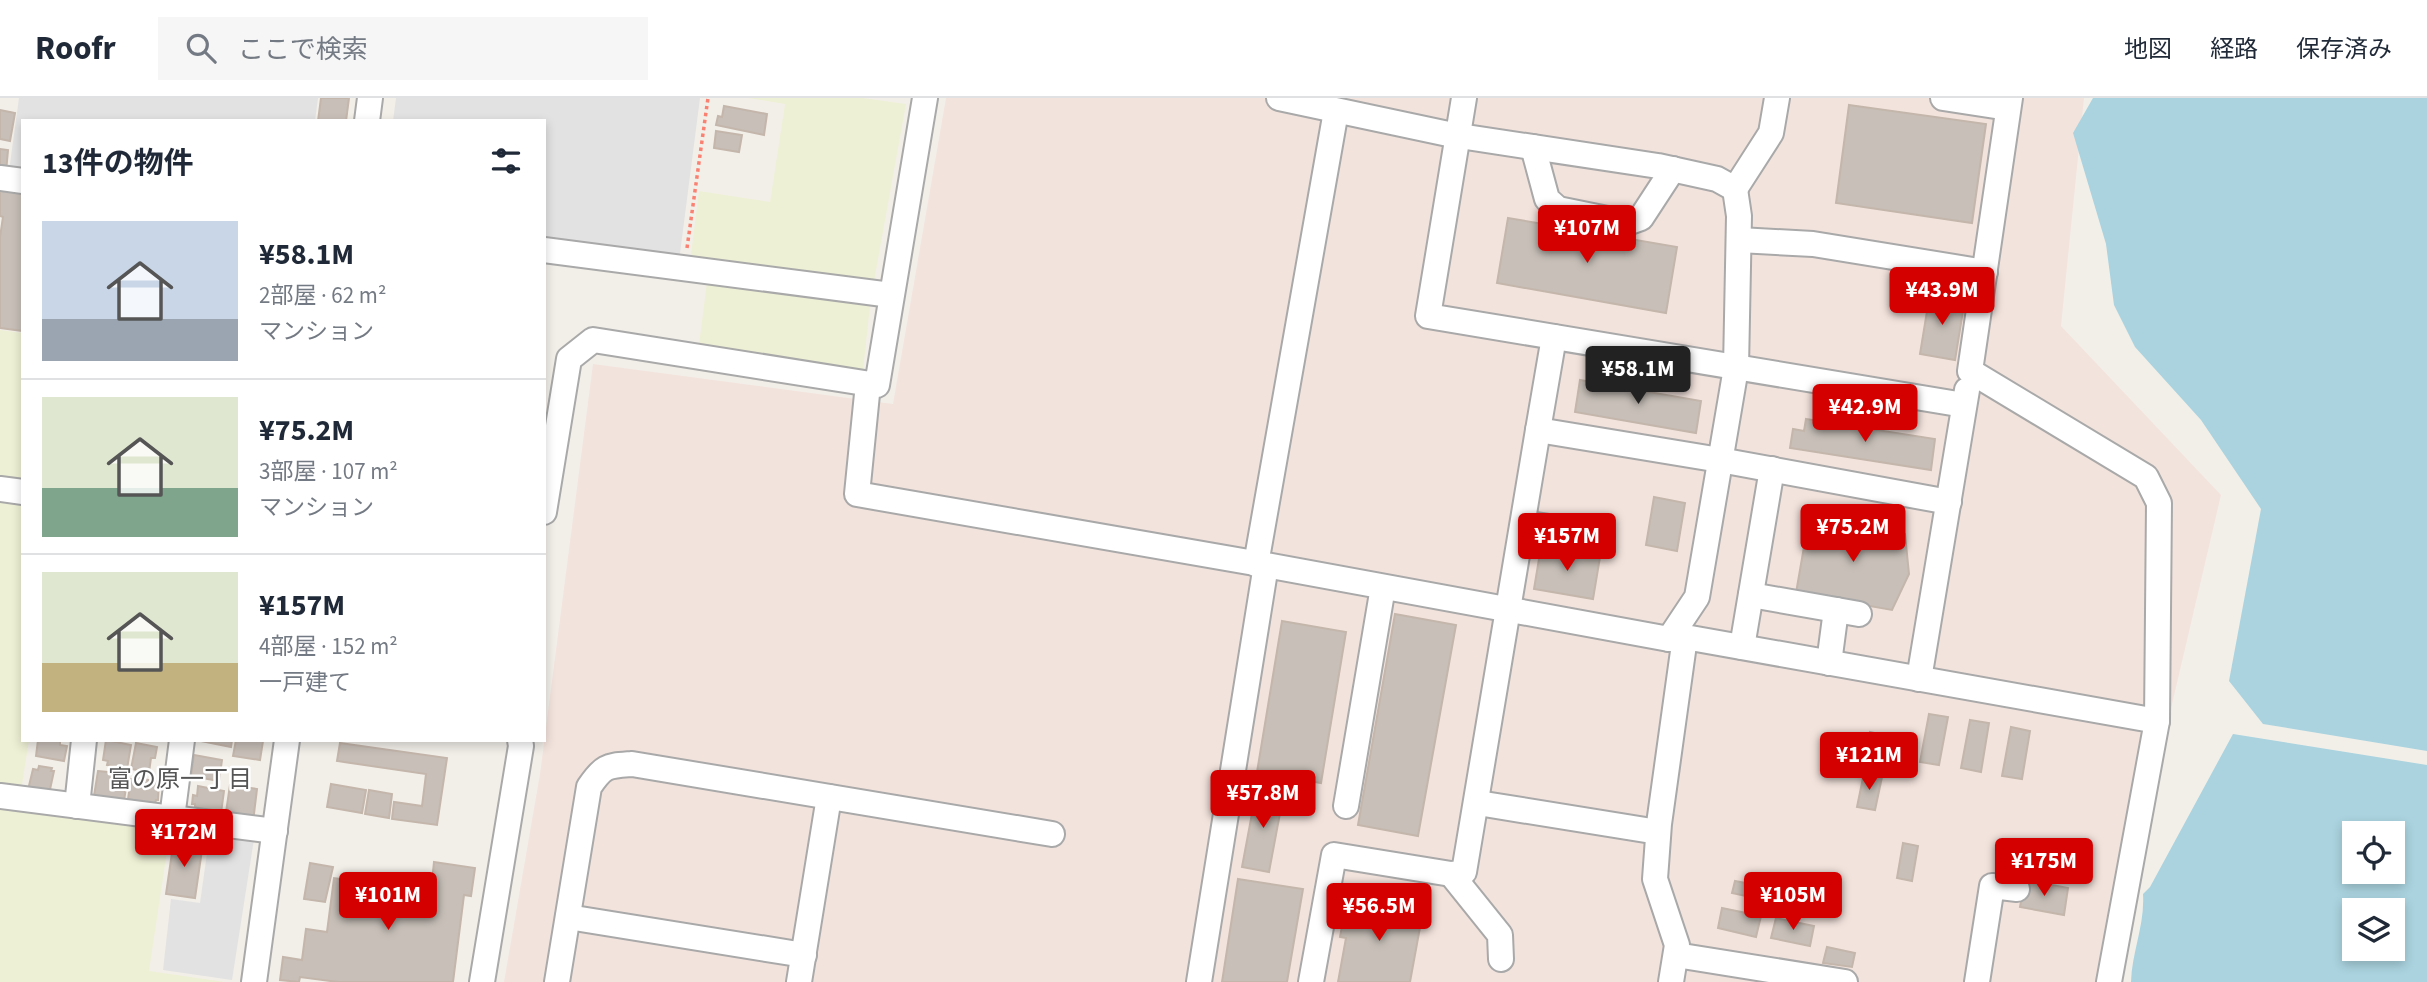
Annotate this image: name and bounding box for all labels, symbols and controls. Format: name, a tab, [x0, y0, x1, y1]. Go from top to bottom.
search box	[158, 17, 648, 80]
text: Roofr	[35, 25, 116, 72]
icon: search	[182, 29, 220, 67]
text: ここで検索	[238, 31, 368, 68]
text: 地図	[2124, 32, 2172, 67]
text: 経路	[2210, 32, 2258, 67]
text: 保存済み	[2296, 32, 2392, 67]
text: 13件の物件	[42, 142, 194, 185]
icon: filters	[487, 142, 525, 180]
pin: ¥107M	[1538, 206, 1636, 265]
text: ¥107M	[1554, 211, 1620, 244]
text: ¥58.1M	[259, 233, 354, 276]
icon: home	[98, 249, 182, 333]
pin: ¥43.9M	[1885, 268, 1999, 327]
text: ¥43.9M	[1905, 273, 1979, 306]
text: 2部屋 · 62 m²	[259, 279, 386, 312]
text: マンション	[259, 315, 374, 348]
pin: ¥58.1M	[1581, 346, 1695, 406]
text: ¥58.1M	[1601, 352, 1675, 385]
pin: ¥42.9M	[1808, 384, 1922, 444]
text: ¥42.9M	[1828, 390, 1902, 423]
text: ¥75.2M	[259, 409, 354, 452]
icon: home	[98, 425, 182, 509]
text: 3部屋 · 107 m²	[259, 455, 398, 488]
text: マンション	[259, 491, 374, 524]
pin: ¥75.2M	[1796, 504, 1910, 564]
text: ¥75.2M	[1816, 510, 1890, 543]
pin: ¥157M	[1518, 514, 1616, 573]
text: ¥157M	[1534, 519, 1600, 552]
text: ¥157M	[259, 584, 345, 627]
icon: home	[98, 600, 182, 684]
text: 4部屋 · 152 m²	[259, 630, 398, 663]
text: 一戸建て	[259, 666, 351, 699]
pin: ¥121M	[1820, 732, 1918, 792]
text: ¥121M	[1836, 738, 1902, 771]
district label: 富の原一丁目	[108, 762, 252, 797]
pin: ¥57.8M	[1206, 770, 1320, 830]
text: ¥57.8M	[1226, 776, 1300, 809]
pin: ¥172M	[135, 810, 233, 869]
text: ¥172M	[151, 815, 217, 848]
map controls	[2342, 821, 2405, 961]
button: locate	[2342, 821, 2405, 884]
pin: ¥175M	[1995, 838, 2093, 898]
text: ¥175M	[2011, 844, 2077, 877]
pin: ¥101M	[339, 872, 437, 932]
pin: ¥105M	[1744, 872, 1842, 932]
text: ¥101M	[355, 878, 421, 911]
text: ¥105M	[1760, 878, 1826, 911]
pin: ¥56.5M	[1322, 884, 1436, 943]
text: ¥56.5M	[1342, 889, 1416, 922]
button: layers	[2342, 898, 2405, 961]

